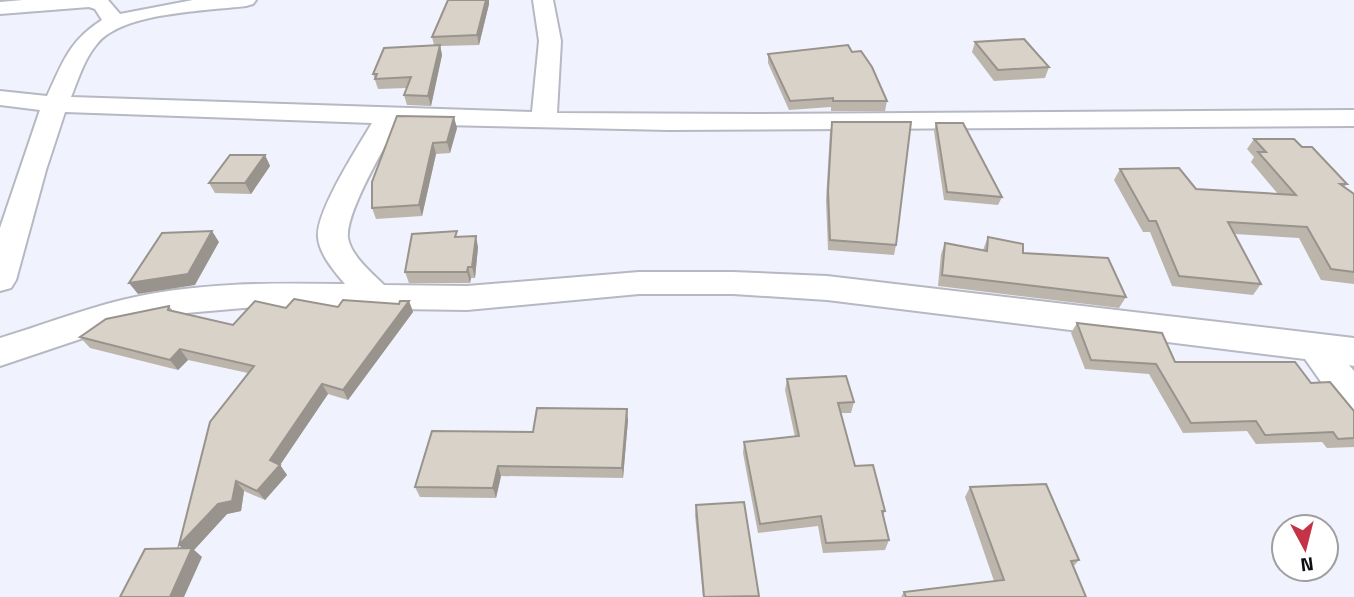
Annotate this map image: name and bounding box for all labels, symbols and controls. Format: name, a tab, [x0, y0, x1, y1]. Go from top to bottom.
north arrow	[1270, 513, 1340, 583]
text: N	[1299, 550, 1315, 581]

